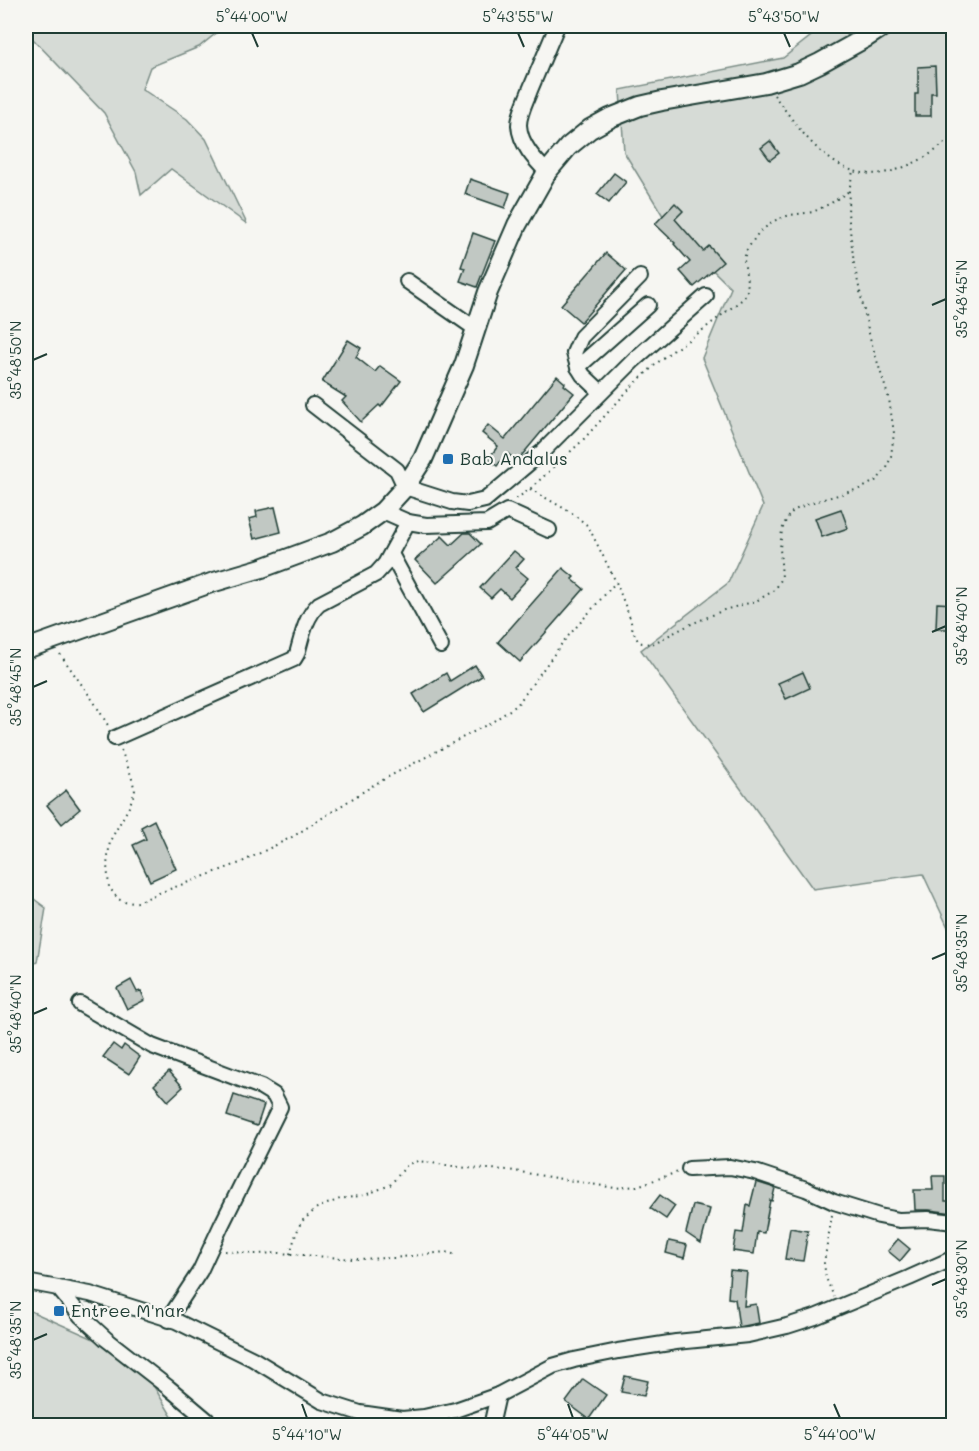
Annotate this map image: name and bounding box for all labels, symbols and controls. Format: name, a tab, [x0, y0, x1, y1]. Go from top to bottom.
text: 5°44'00"W	[216, 6, 288, 26]
text: 5°43'55"W	[482, 6, 554, 26]
text: 5°43'50"W	[748, 6, 820, 26]
text: 35°48'45"N	[951, 260, 971, 338]
text: 35°48'50"N	[5, 321, 25, 399]
place label: Bab Andalus	[460, 446, 568, 470]
marker: Bab Andalus	[441, 452, 455, 466]
text: 35°48'40"N	[951, 587, 971, 665]
text: 35°48'45"N	[5, 648, 25, 726]
text: 35°48'35"N	[951, 914, 971, 992]
text: 35°48'40"N	[5, 975, 25, 1053]
text: 35°48'30"N	[951, 1240, 971, 1318]
place label: Entree M'nar	[71, 1298, 185, 1322]
text: 35°48'35"N	[5, 1301, 25, 1379]
marker: Entree M'nar	[52, 1304, 66, 1318]
text: 5°44'10"W	[272, 1424, 342, 1444]
text: 5°44'05"W	[537, 1424, 609, 1444]
text: 5°44'00"W	[804, 1424, 876, 1444]

